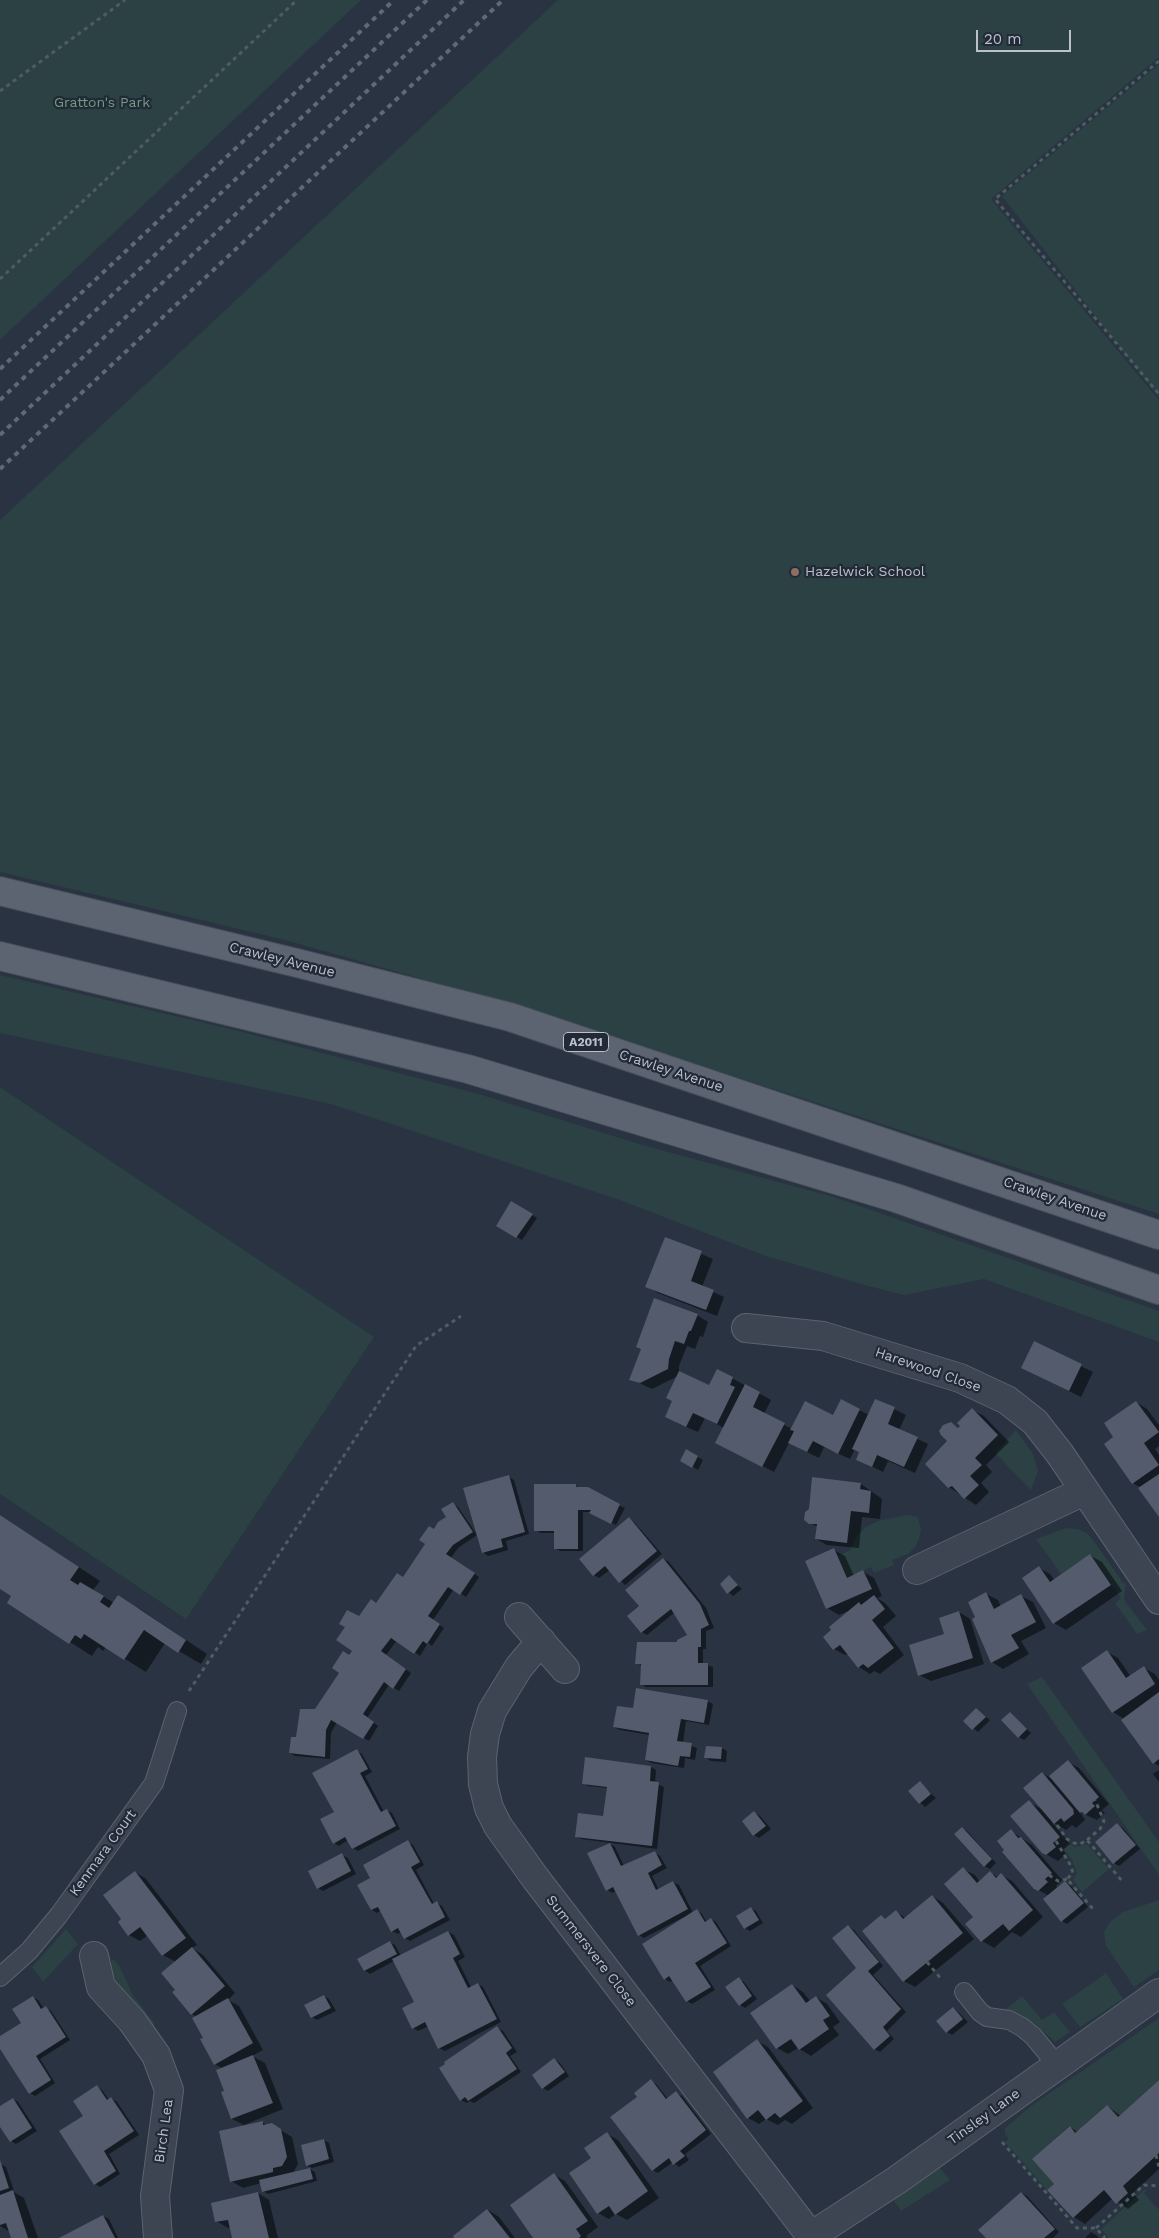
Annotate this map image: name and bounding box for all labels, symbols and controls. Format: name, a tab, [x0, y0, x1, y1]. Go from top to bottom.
scale bar	[979, 20, 1074, 52]
text: 20 m	[984, 30, 1022, 48]
park label: Gratton's Park	[54, 95, 150, 111]
place label: Hazelwick School	[805, 564, 925, 580]
marker: Hazelwick School	[789, 566, 801, 578]
street label: Crawley Avenue	[228, 939, 336, 981]
road number: A2011	[564, 1032, 608, 1052]
street label: Crawley Avenue	[617, 1046, 725, 1096]
street label: Crawley Avenue	[1001, 1173, 1109, 1225]
street label: Harewood Close	[873, 1344, 983, 1396]
street label: Kenmara Court	[66, 1807, 140, 1899]
street label: Summersvere Close	[542, 1892, 640, 2010]
street label: Tinsley Lane	[945, 2085, 1023, 2149]
street label: Birch Lea	[151, 2098, 177, 2164]

